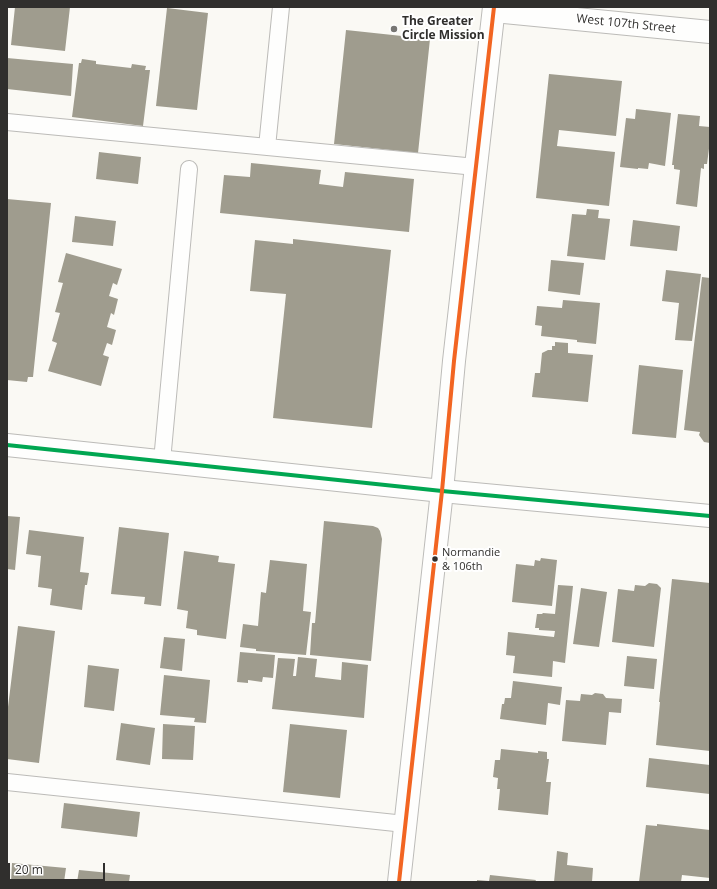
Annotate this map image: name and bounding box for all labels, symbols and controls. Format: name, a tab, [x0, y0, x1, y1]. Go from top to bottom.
street label: West 107th Street	[576, 12, 676, 36]
place label: The Greater Circle Mission	[402, 15, 485, 43]
marker: The Greater Circle Mission	[389, 24, 399, 34]
place label: Normandie & 106th	[442, 546, 500, 572]
marker: Normandie & 106th	[430, 554, 440, 564]
scale bar	[10, 855, 107, 881]
text: 20 m	[15, 861, 43, 878]

